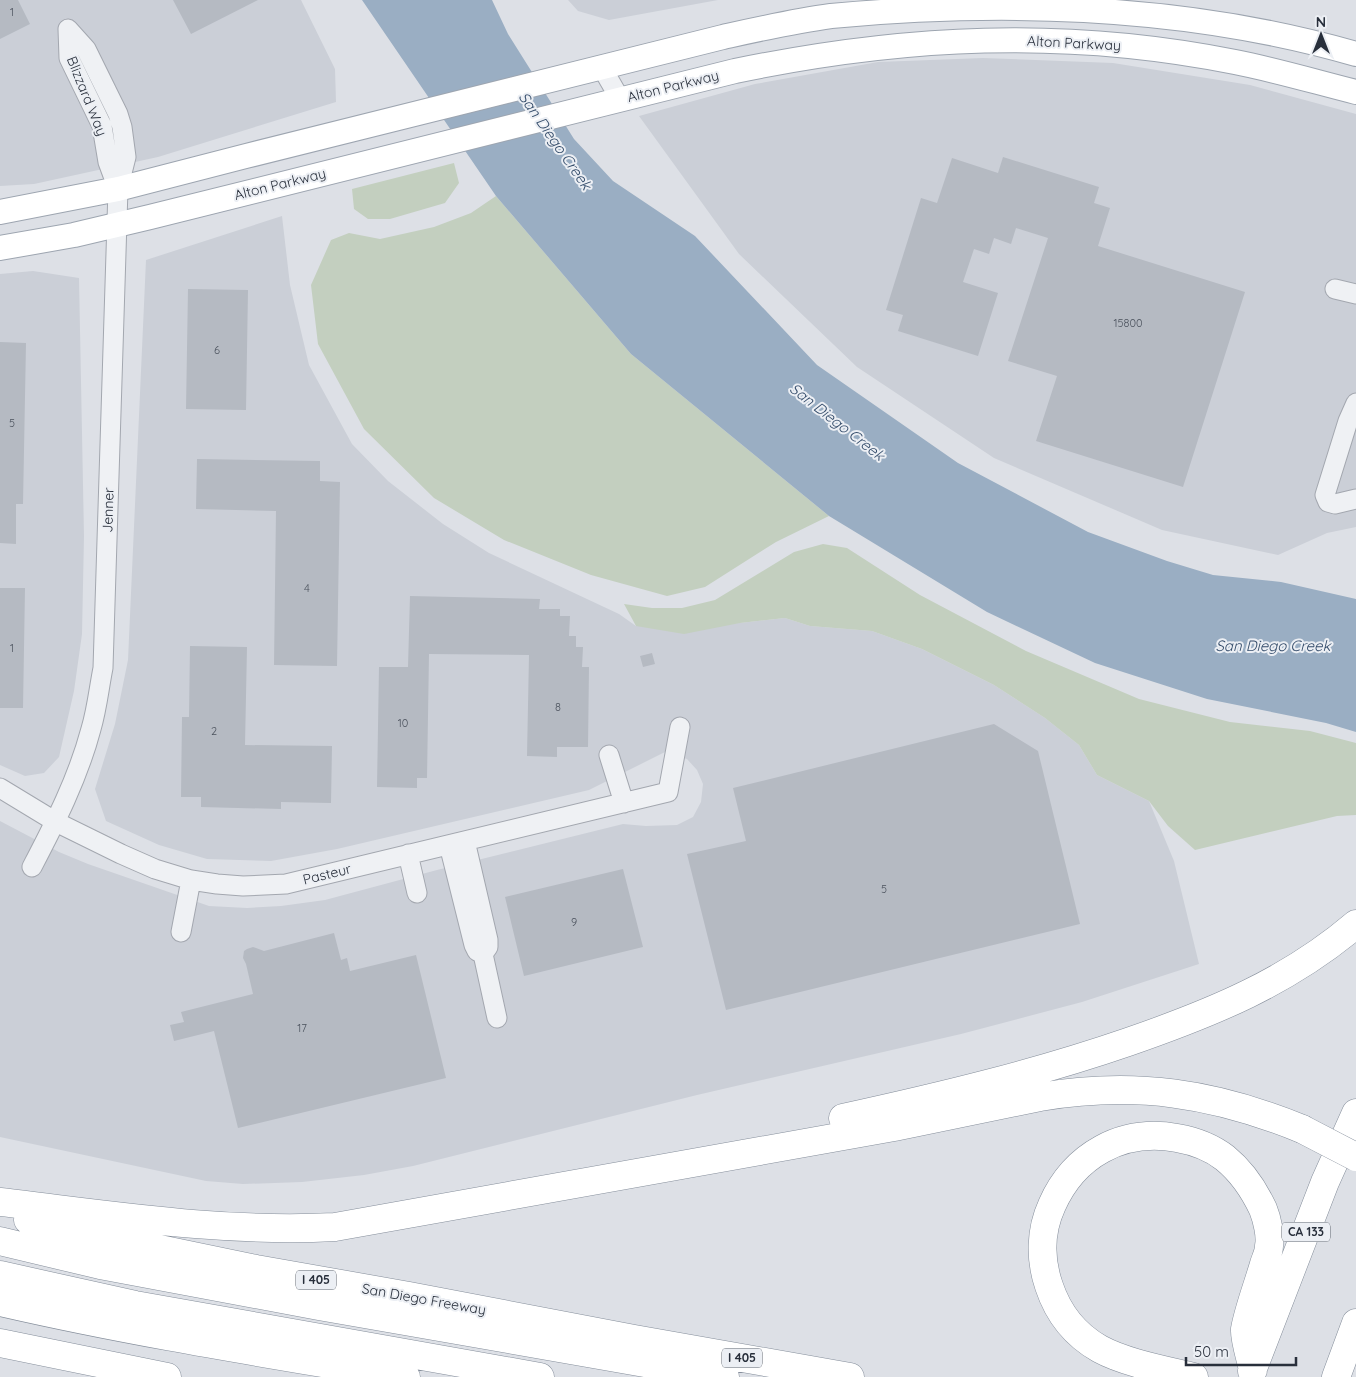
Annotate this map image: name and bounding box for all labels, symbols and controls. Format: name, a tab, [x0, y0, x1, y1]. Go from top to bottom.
house number: 1	[10, 5, 14, 19]
north arrow	[1296, 10, 1346, 60]
text: N	[1316, 13, 1326, 31]
street label: Alton Parkway	[1027, 32, 1121, 54]
street label: Blizzard Way	[63, 53, 111, 139]
street label: Alton Parkway	[625, 66, 721, 106]
water label: San Diego Creek	[515, 88, 597, 195]
street label: Alton Parkway	[232, 164, 328, 204]
house number: 15800	[1113, 316, 1143, 330]
house number: 6	[214, 343, 220, 357]
water label: San Diego Creek	[786, 379, 890, 466]
house number: 5	[9, 416, 15, 430]
street label: Jenner	[98, 486, 118, 533]
house number: 4	[304, 581, 310, 595]
water label: San Diego Creek	[1215, 636, 1333, 655]
house number: 1	[10, 641, 14, 655]
house number: 8	[555, 700, 561, 714]
house number: 10	[398, 716, 408, 730]
house number: 2	[211, 724, 217, 738]
street label: Pasteur	[301, 859, 354, 889]
house number: 5	[881, 882, 887, 896]
house number: 9	[571, 915, 577, 929]
house number: 17	[297, 1021, 307, 1035]
road number: CA 133	[1282, 1222, 1330, 1242]
road number: I 405	[296, 1270, 336, 1290]
street label: San Diego Freeway	[361, 1279, 487, 1319]
scale bar	[1186, 1334, 1296, 1366]
text: 50 m	[1194, 1342, 1229, 1361]
road number: I 405	[722, 1349, 762, 1368]

